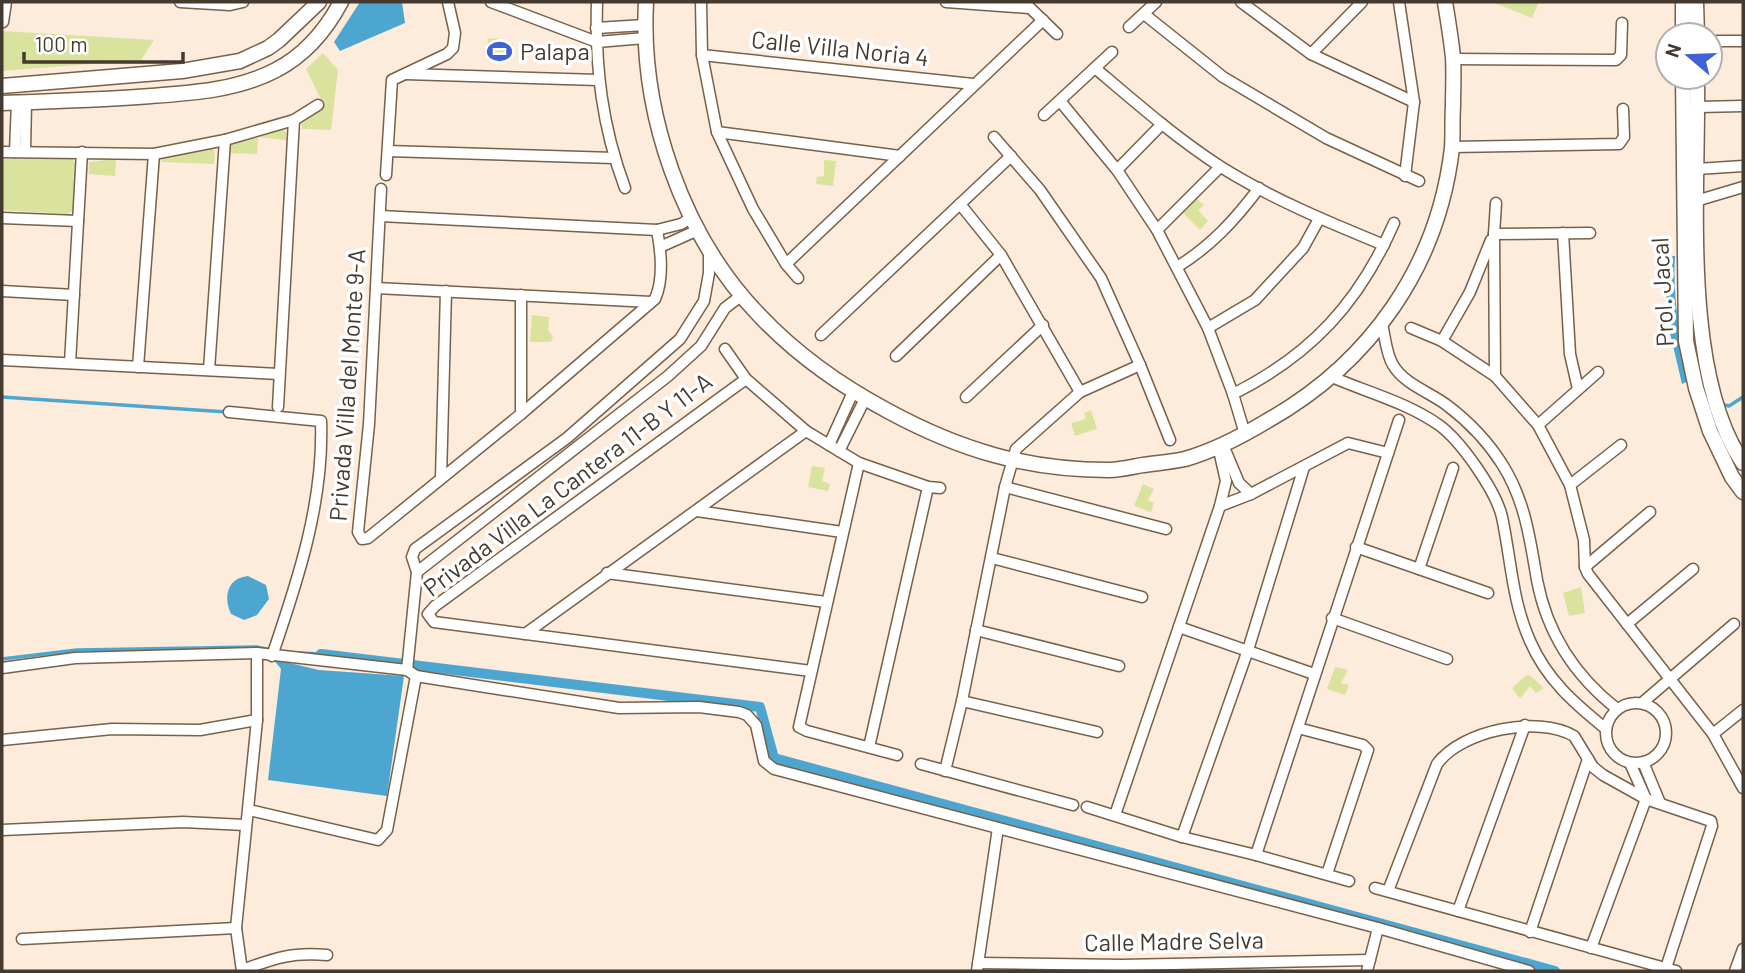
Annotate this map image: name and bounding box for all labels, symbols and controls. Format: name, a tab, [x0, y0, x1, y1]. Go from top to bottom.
scale bar	[24, 21, 184, 65]
north arrow	[1654, 21, 1724, 91]
street label: Calle Villa Noria 4	[750, 24, 930, 71]
text: 100 m	[35, 31, 88, 56]
place label: Palapa	[520, 36, 590, 65]
sports icon: Palapa	[486, 38, 514, 66]
text: N	[1660, 41, 1685, 60]
street label: Prol. Jacal	[1644, 237, 1679, 347]
street label: Privada Villa del Monte 9-A	[323, 248, 370, 522]
street label: Privada Villa La Cantera 11-B Y 11-A	[417, 366, 717, 602]
street label: Calle Madre Selva	[1084, 924, 1264, 957]

